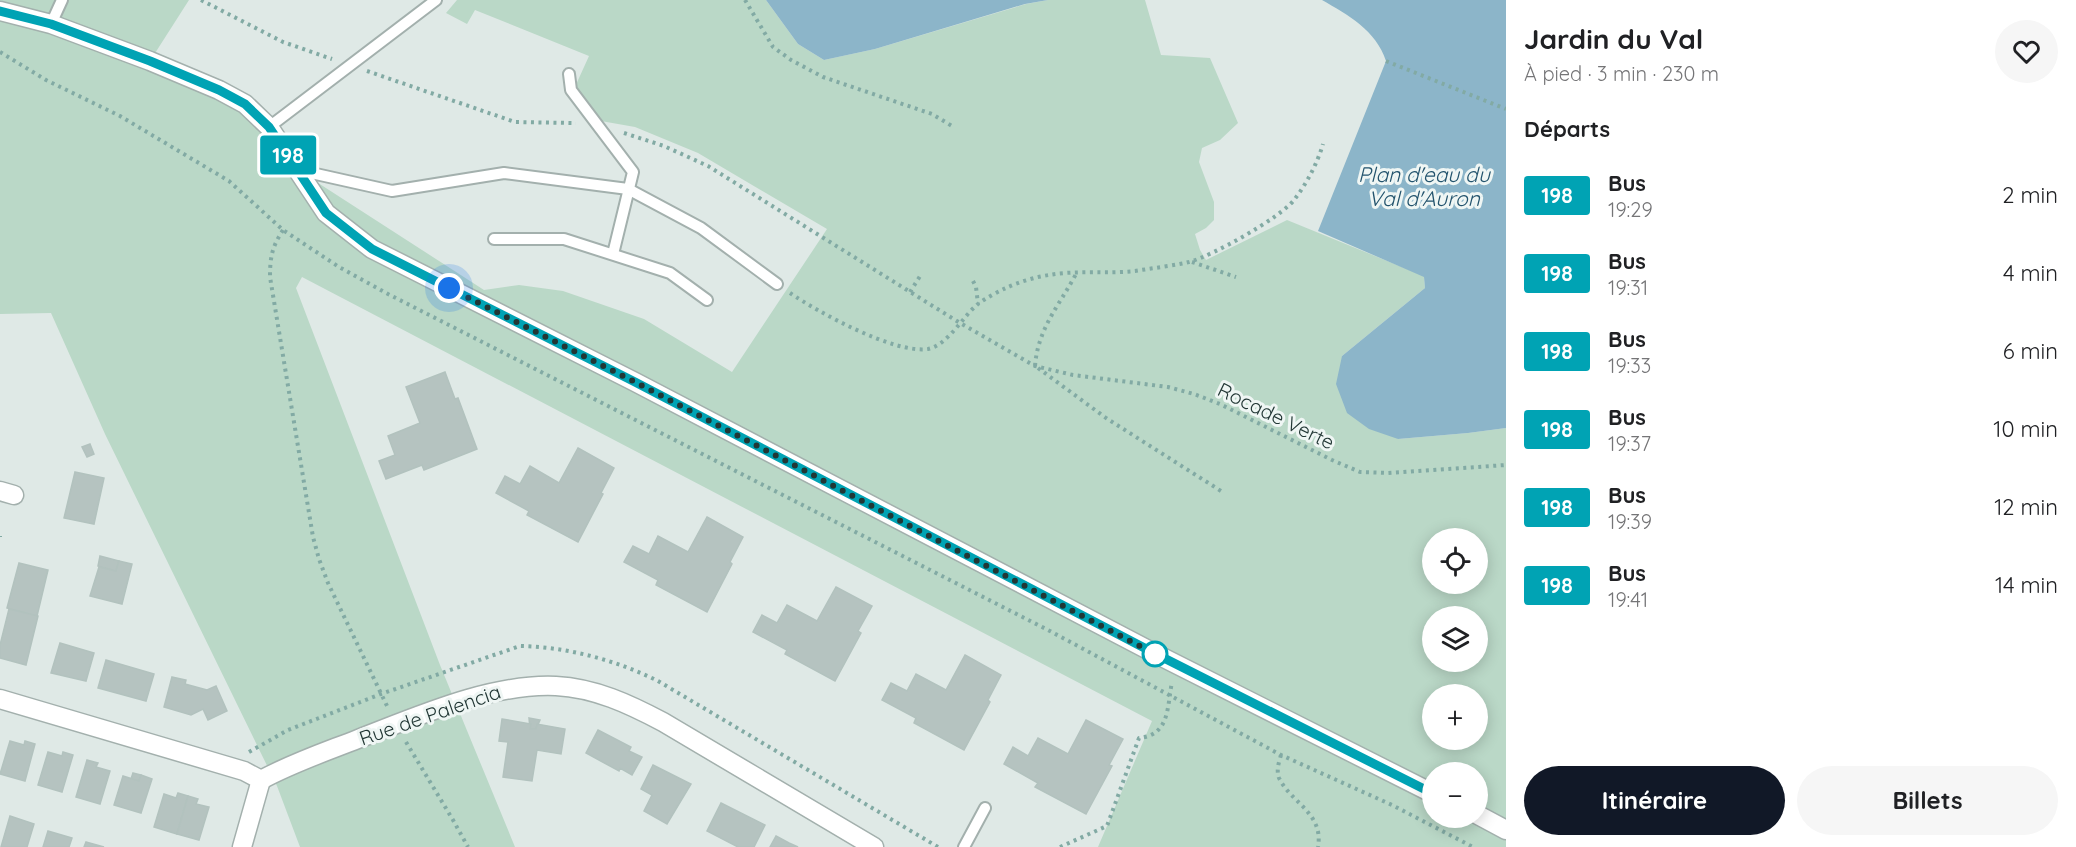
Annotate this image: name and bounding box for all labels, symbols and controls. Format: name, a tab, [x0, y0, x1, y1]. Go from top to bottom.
button: heart	[1995, 20, 2058, 83]
text: Jardin du Val	[1524, 21, 1703, 56]
text: À pied · 3 min · 230 m	[1524, 61, 1719, 86]
text: Départs	[1524, 115, 1610, 143]
line badge: 198	[254, 136, 322, 174]
text: 198	[272, 142, 304, 168]
water label: Plan d'eau du Val d'Auron	[1358, 161, 1491, 211]
text: Bus	[1608, 169, 1646, 197]
text: 2 min	[2002, 181, 2058, 209]
text: 198	[1541, 182, 1573, 208]
text: 19:29	[1608, 197, 1653, 222]
text: Bus	[1608, 247, 1646, 275]
text: 4 min	[2003, 259, 2058, 287]
text: 198	[1541, 260, 1573, 286]
your location	[434, 273, 464, 303]
text: 19:31	[1608, 275, 1648, 300]
text: Bus	[1608, 325, 1646, 353]
text: 6 min	[2003, 337, 2058, 365]
text: 198	[1541, 338, 1573, 364]
text: 19:33	[1608, 353, 1651, 378]
street label: Rocade Verte	[1214, 377, 1339, 455]
text: Bus	[1608, 403, 1646, 431]
text: 10 min	[1993, 415, 2058, 443]
text: 198	[1541, 416, 1573, 442]
text: 19:37	[1608, 431, 1651, 456]
text: Bus	[1608, 481, 1646, 509]
text: 12 min	[1994, 493, 2058, 521]
text: 198	[1541, 494, 1573, 520]
text: 19:39	[1608, 509, 1652, 534]
map controls	[1422, 528, 1488, 828]
button: locate	[1422, 528, 1488, 594]
text: Bus	[1608, 559, 1646, 587]
text: 14 min	[1995, 571, 2058, 599]
text: 198	[1541, 572, 1573, 598]
text: 19:41	[1608, 587, 1648, 612]
button: layers	[1422, 606, 1488, 672]
unlabelled marker	[1142, 641, 1168, 667]
street label: Rue de Palencia	[356, 679, 504, 750]
button: +	[1422, 684, 1488, 750]
button: −	[1422, 762, 1488, 828]
button: Itinéraire	[1524, 766, 1785, 835]
button: Billets	[1797, 766, 2058, 835]

